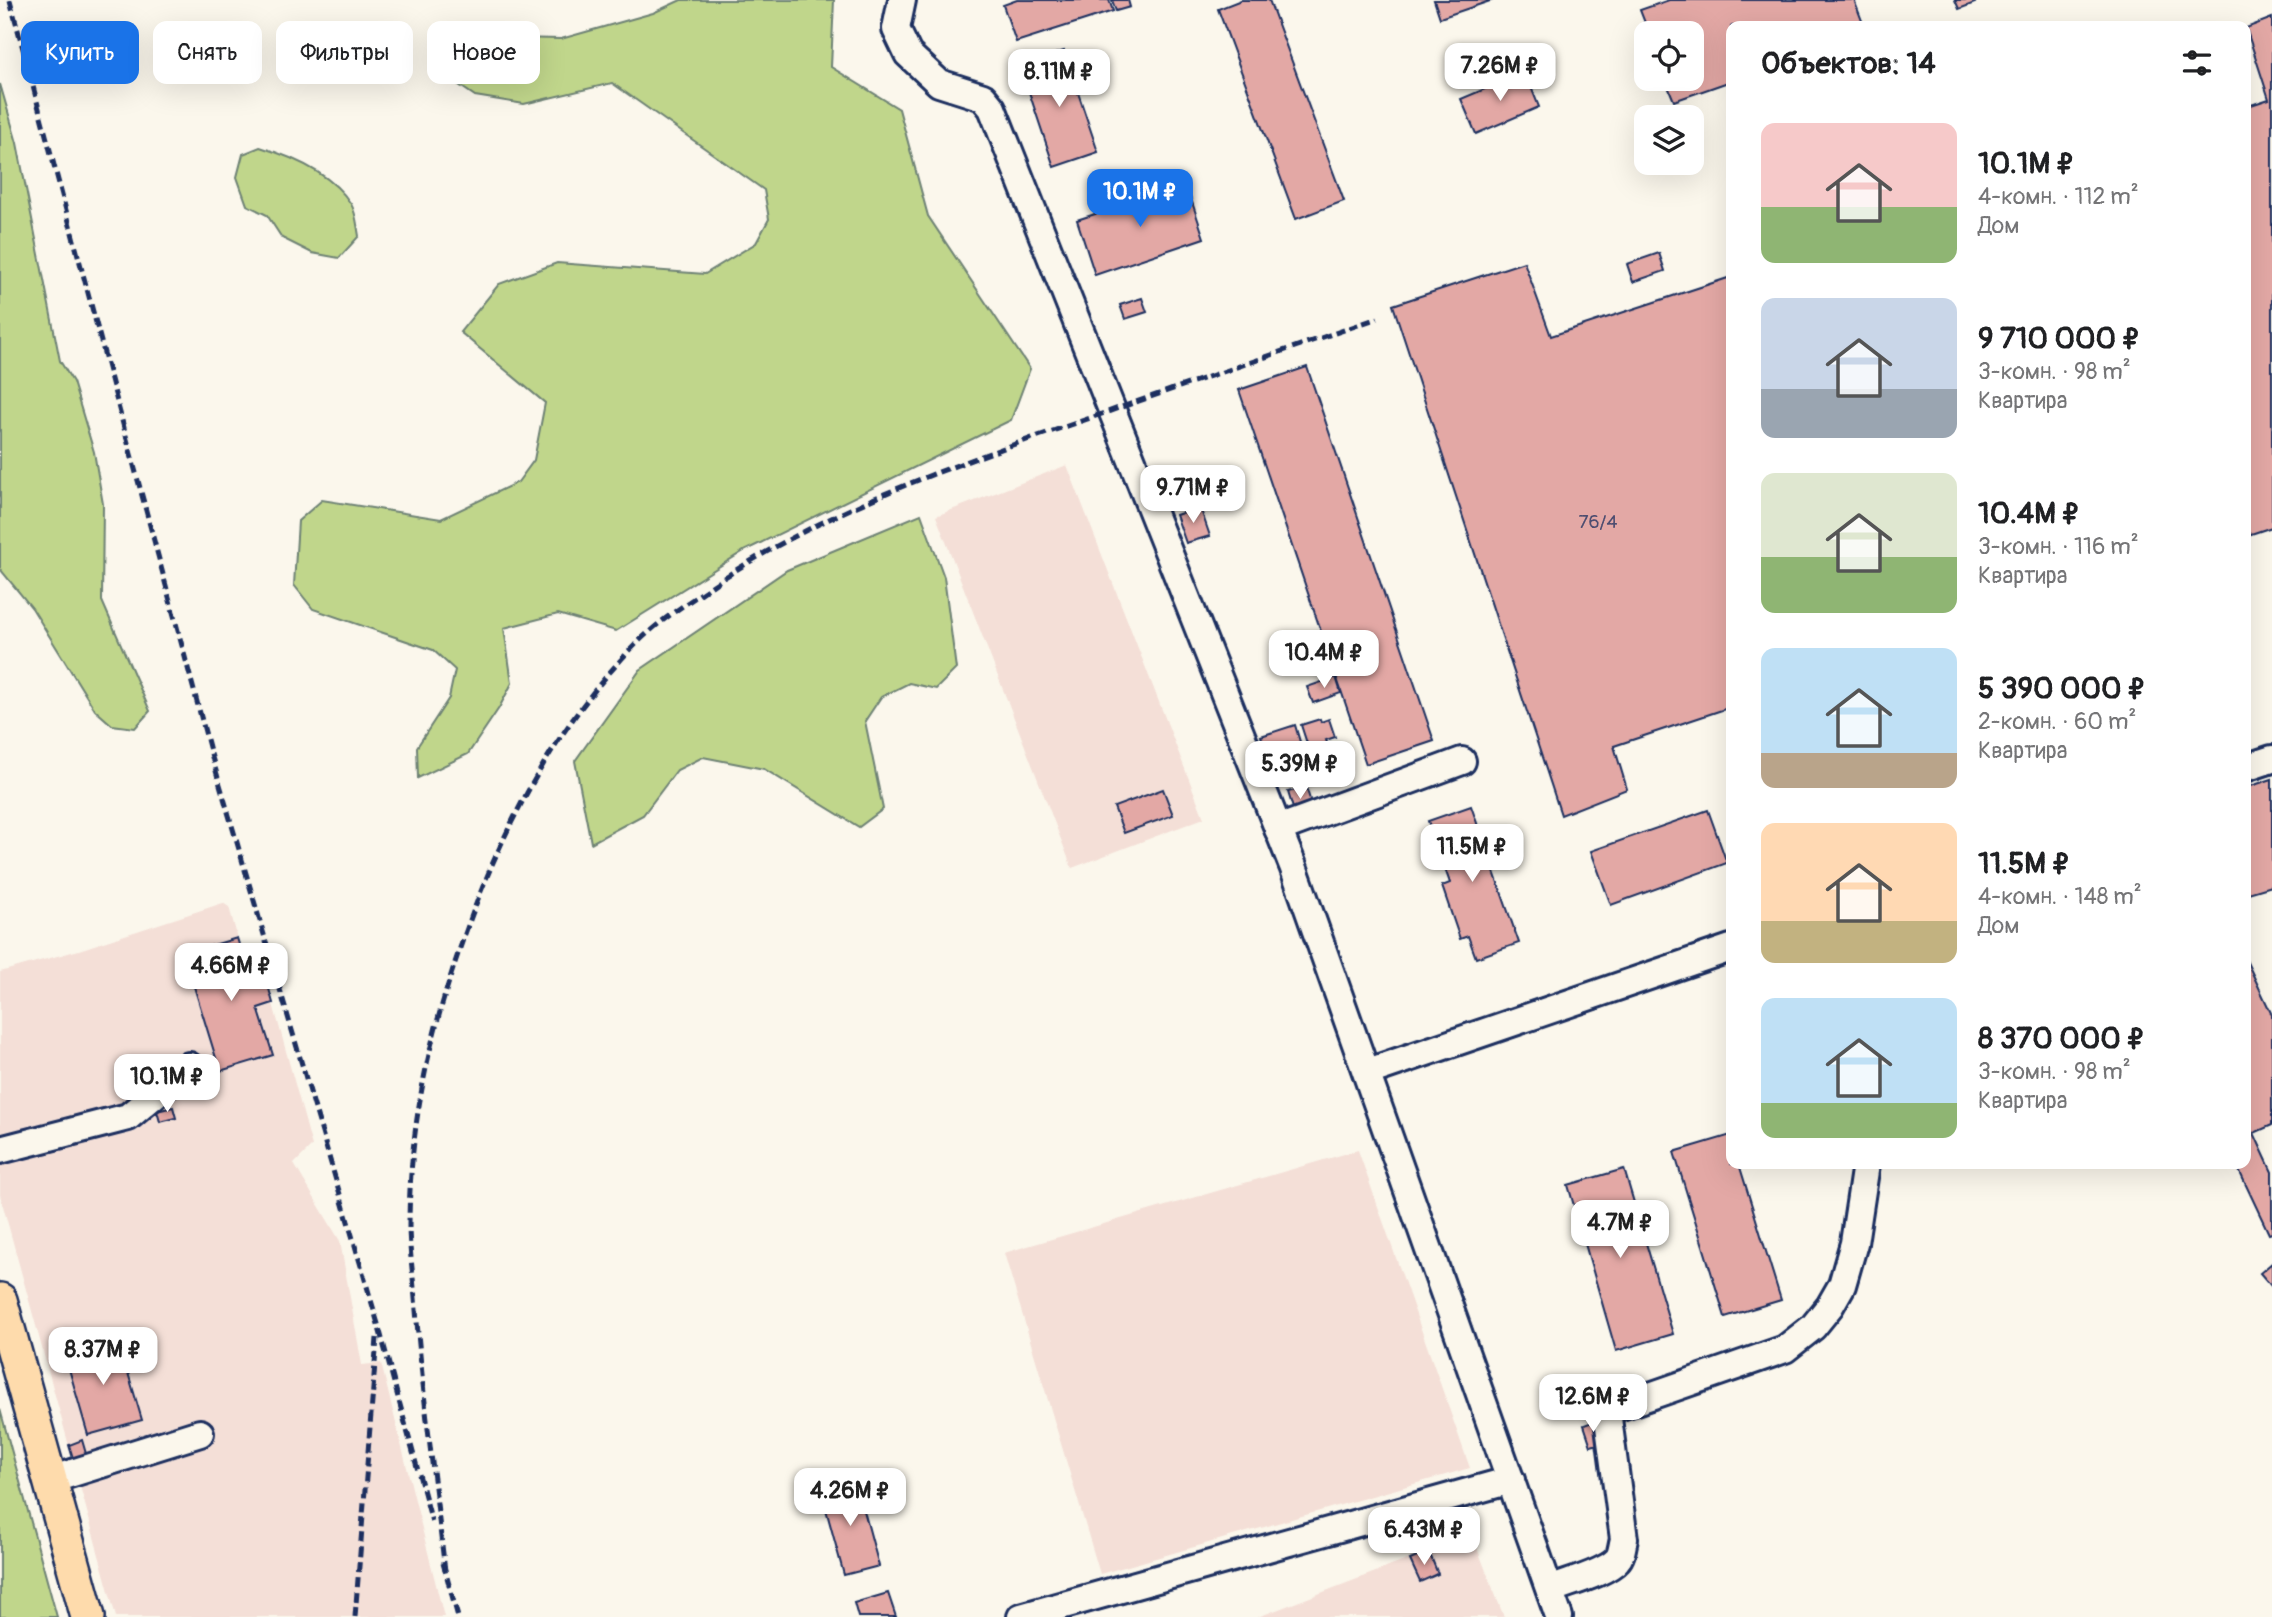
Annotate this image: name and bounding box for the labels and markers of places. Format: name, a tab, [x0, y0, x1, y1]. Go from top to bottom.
pin: 7.26M ₽	[1435, 43, 1565, 103]
pin: 8.11M ₽	[994, 50, 1124, 109]
pin: 10.1M ₽	[1075, 170, 1205, 229]
pin: 9.71M ₽	[1128, 466, 1258, 525]
pin: 10.4M ₽	[1259, 630, 1389, 690]
pin: 5.39M ₽	[1235, 742, 1365, 801]
pin: 11.5M ₽	[1407, 824, 1537, 884]
pin: 4.66M ₽	[166, 944, 296, 1003]
pin: 10.1M ₽	[102, 1054, 232, 1114]
pin: 4.7M ₽	[1563, 1200, 1677, 1260]
pin: 8.37M ₽	[38, 1328, 168, 1387]
pin: 12.6M ₽	[1528, 1374, 1658, 1434]
pin: 4.26M ₽	[785, 1468, 915, 1528]
pin: 6.43M ₽	[1359, 1508, 1489, 1567]

